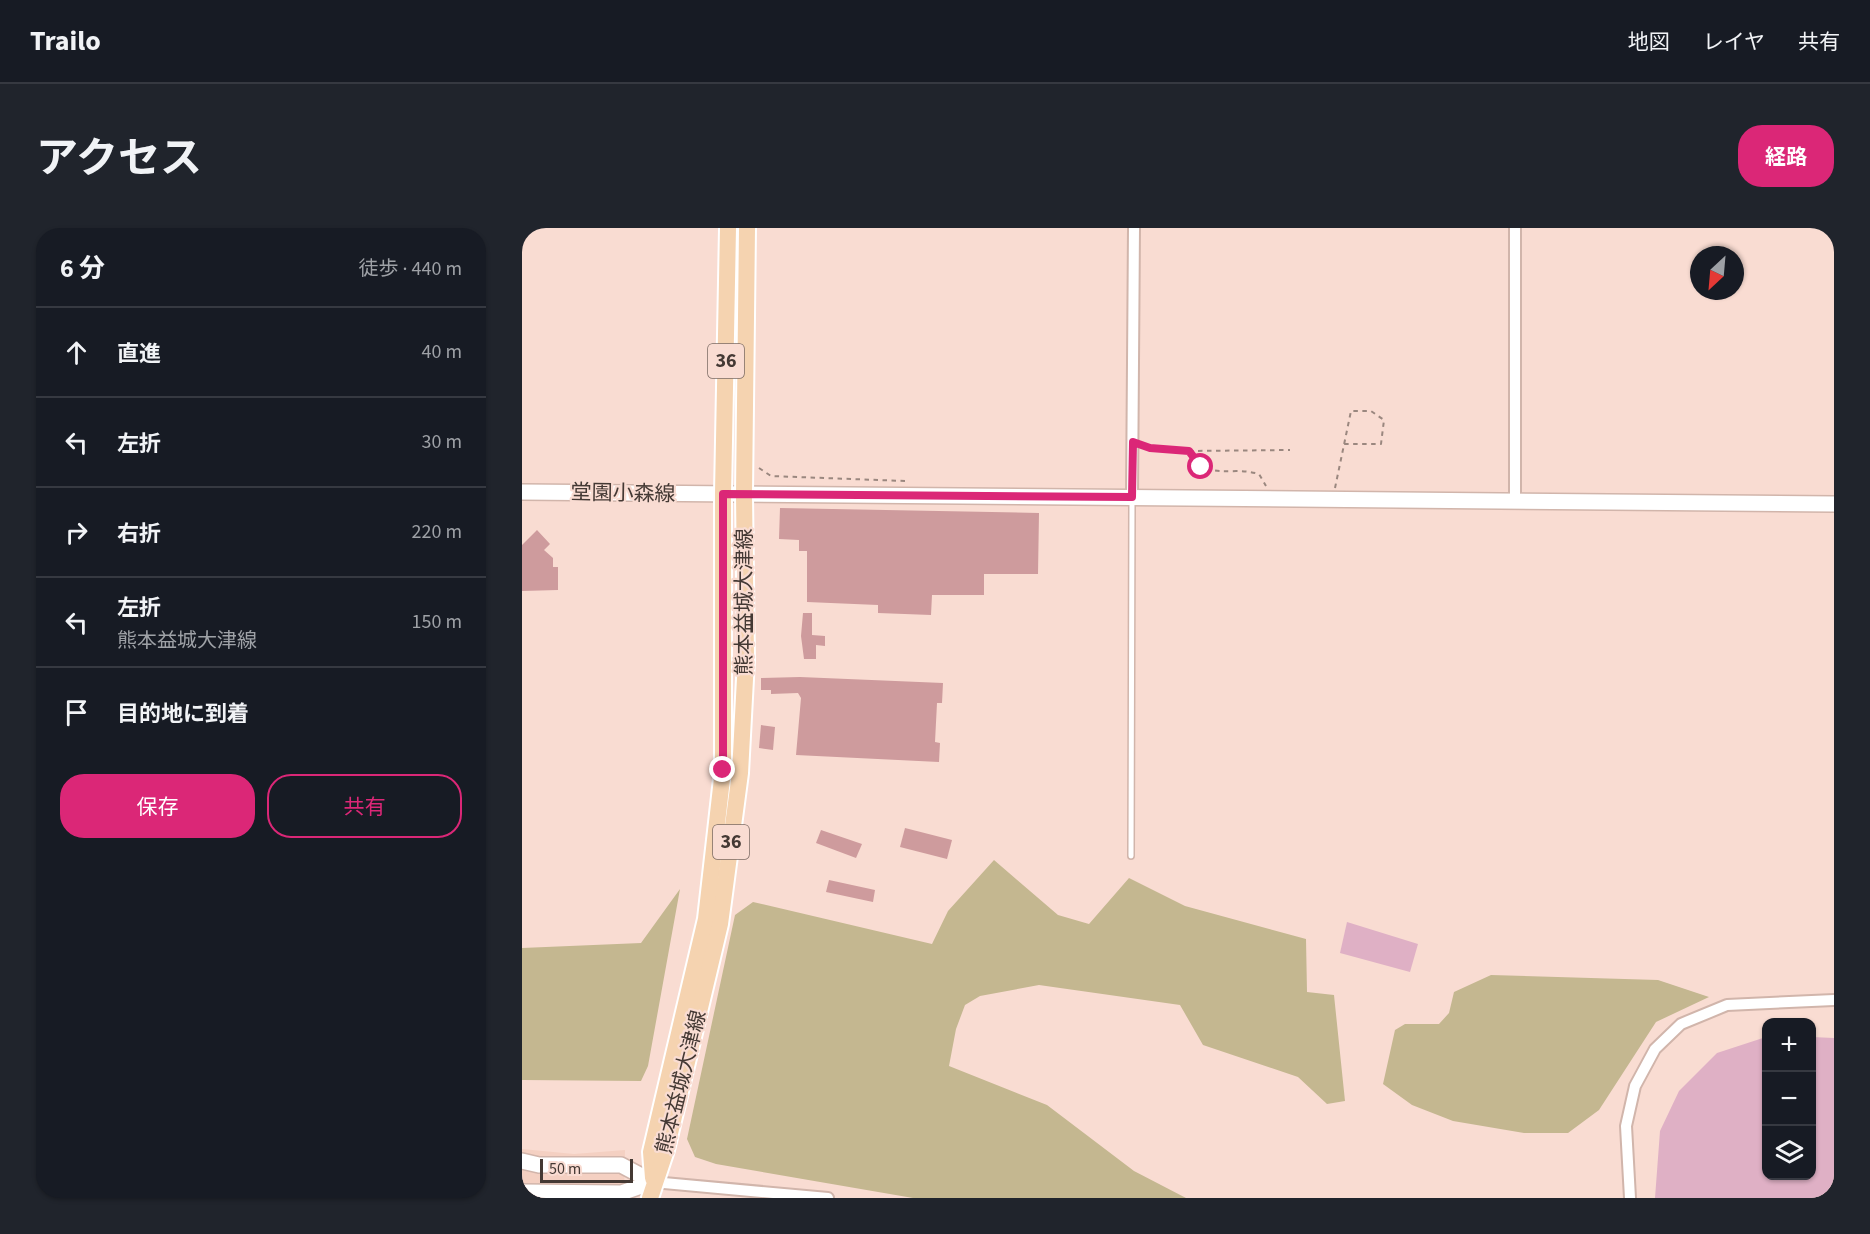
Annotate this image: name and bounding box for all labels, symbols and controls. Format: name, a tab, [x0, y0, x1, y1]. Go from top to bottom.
text: Trailo	[30, 21, 101, 61]
text: 地図	[1628, 27, 1670, 57]
text: レイヤ	[1703, 27, 1765, 57]
text: 共有	[1798, 27, 1840, 57]
button: 経路	[1738, 125, 1834, 187]
text: アクセス	[36, 129, 202, 189]
north arrow	[1690, 246, 1744, 300]
text: 6 分	[60, 250, 105, 287]
text: 徒歩 · 440 m	[359, 255, 462, 283]
icon: ahead	[60, 336, 93, 369]
text: 直進	[117, 338, 161, 370]
text: 40 m	[422, 338, 462, 366]
road number: 36	[708, 344, 744, 378]
icon: left	[60, 426, 93, 459]
text: 左折	[117, 428, 161, 460]
text: 30 m	[422, 428, 462, 456]
route start	[1187, 453, 1213, 479]
street label: 堂園小森線	[570, 477, 676, 509]
icon: right	[60, 516, 93, 549]
text: 右折	[117, 518, 161, 550]
text: 220 m	[412, 518, 462, 546]
street label: 熊本益城大津線	[729, 529, 759, 676]
text: 左折	[117, 592, 161, 624]
icon: left	[60, 606, 93, 639]
text: 150 m	[412, 608, 462, 636]
text: 熊本益城大津線	[117, 627, 257, 655]
icon: arrive	[60, 696, 93, 729]
text: 目的地に到着	[117, 698, 249, 730]
route end	[709, 756, 735, 782]
button: 保存	[60, 774, 255, 838]
button: 共有	[267, 774, 462, 838]
road number: 36	[713, 825, 749, 859]
street label: 熊本益城大津線	[649, 1007, 713, 1157]
map controls	[1762, 1018, 1816, 1180]
button: +	[1762, 1018, 1816, 1072]
button: −	[1762, 1072, 1816, 1126]
button: layers	[1762, 1126, 1816, 1180]
scale bar	[540, 1156, 633, 1184]
text: 50 m	[549, 1158, 581, 1180]

